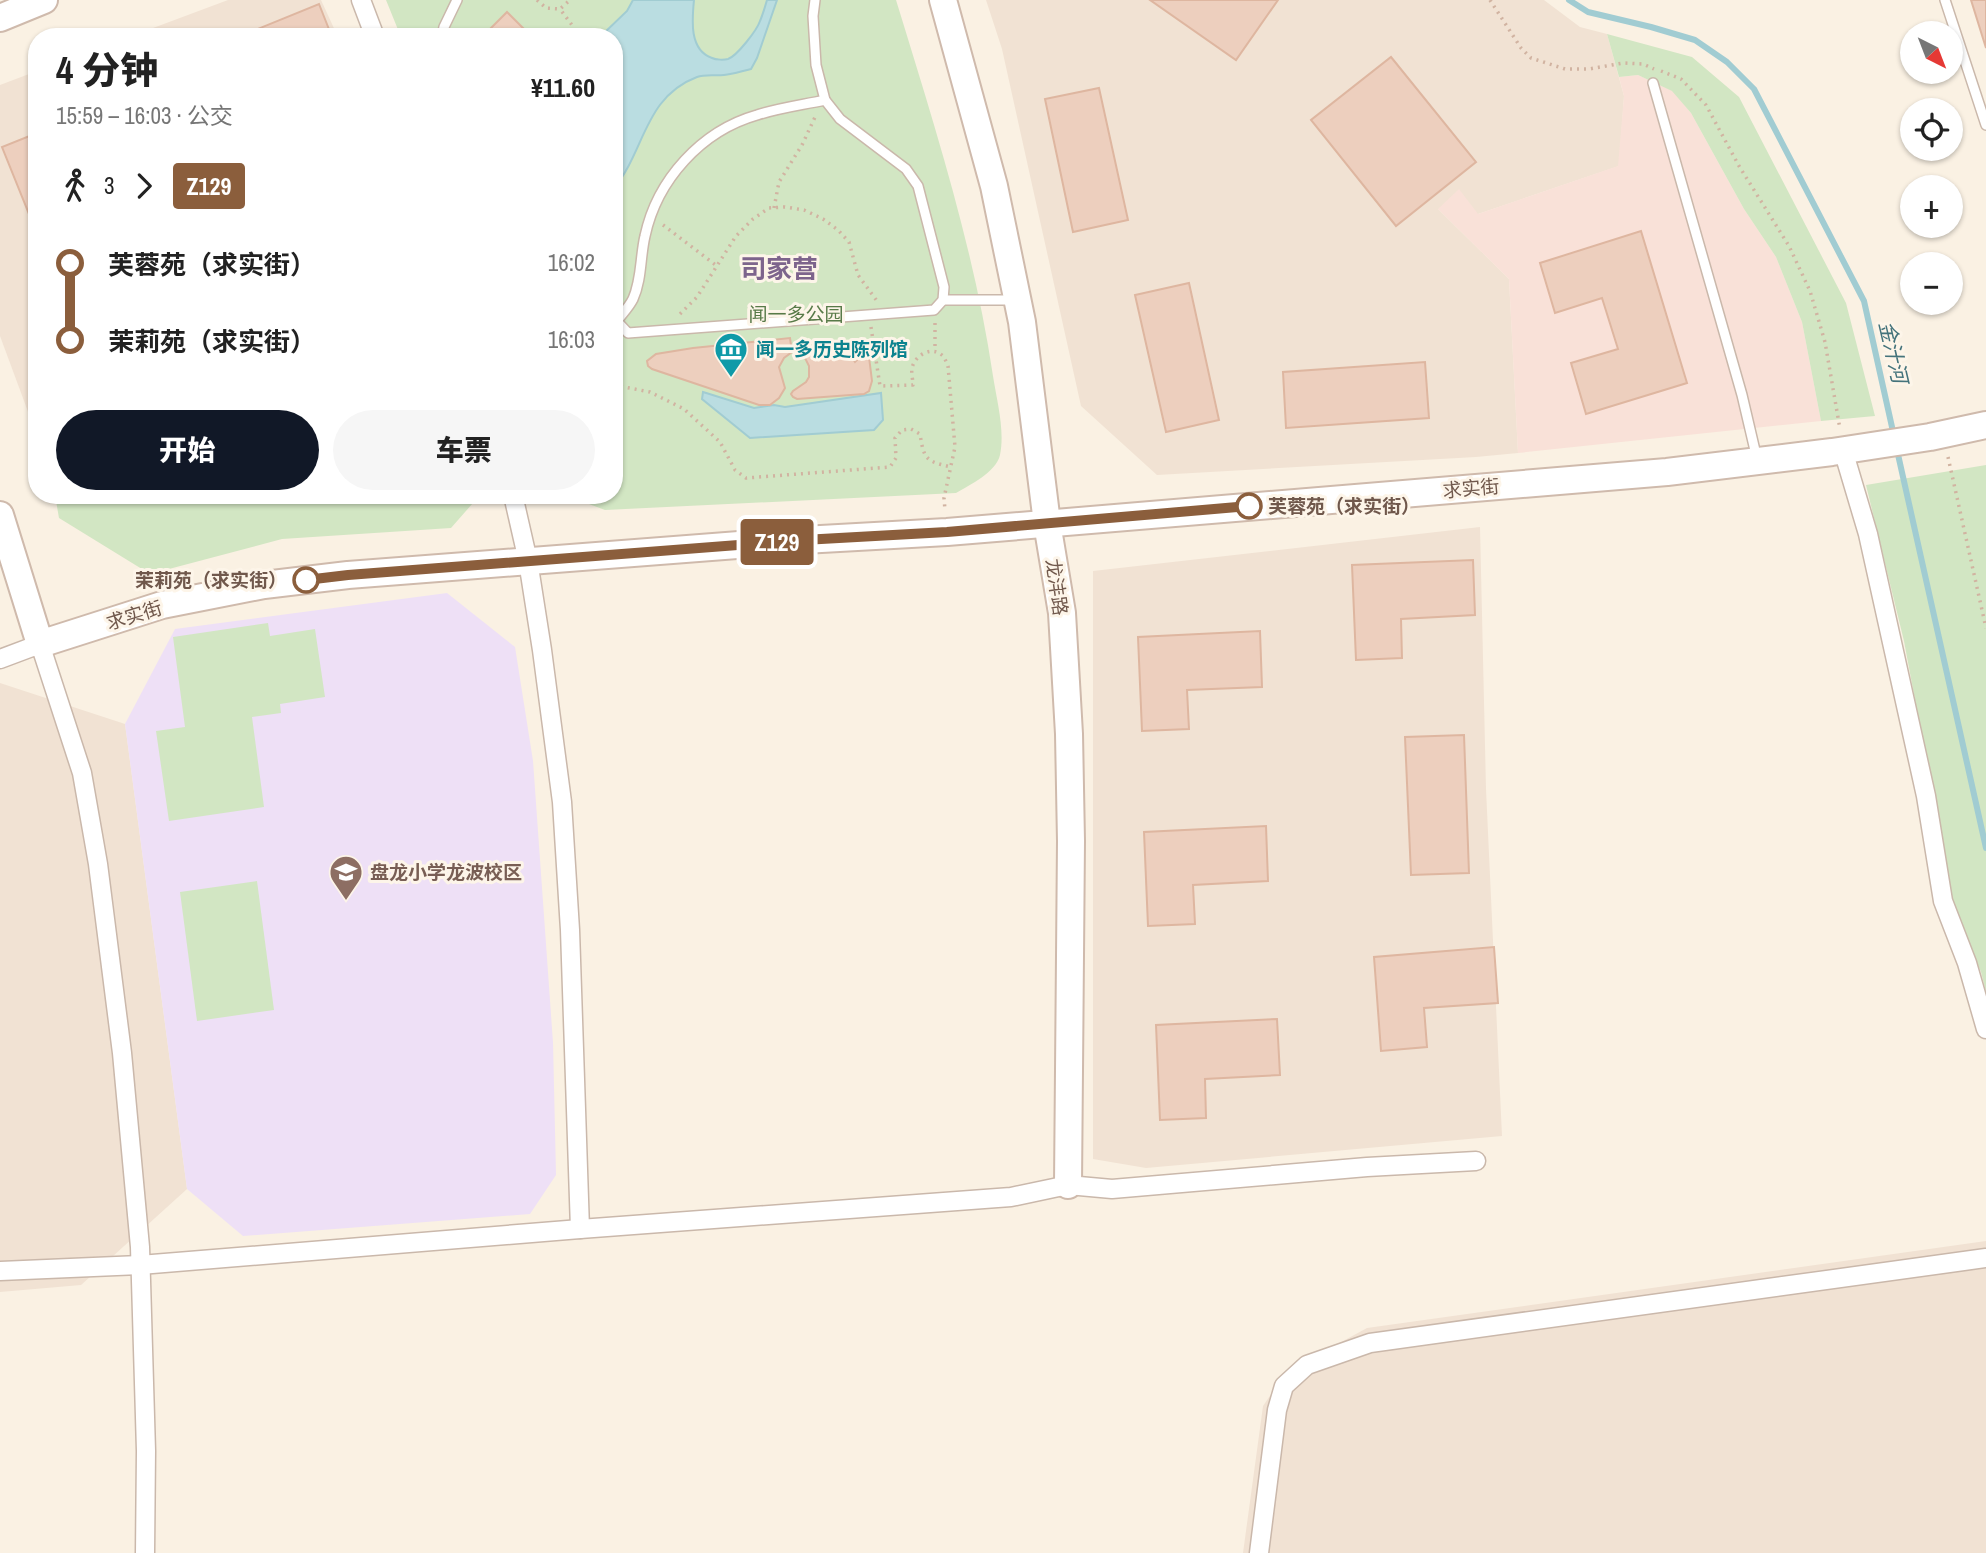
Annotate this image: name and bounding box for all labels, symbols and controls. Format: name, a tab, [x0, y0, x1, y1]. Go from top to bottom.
north arrow	[1900, 21, 1964, 84]
map controls	[1900, 21, 1963, 315]
text: 4 分钟	[56, 45, 158, 96]
text: ¥11.60	[531, 70, 595, 105]
button: locate	[1900, 98, 1963, 161]
text: 15:59 – 16:03 · 公交	[56, 100, 233, 131]
icon: walk	[56, 167, 94, 205]
icon: forward	[125, 167, 163, 205]
text: 3	[104, 170, 115, 201]
text: Z129	[187, 170, 231, 202]
button: +	[1900, 175, 1963, 238]
text: 芙蓉苑（求实街）	[108, 247, 316, 282]
text: 16:02	[548, 247, 595, 278]
district label: 司家营	[740, 251, 818, 286]
button: −	[1900, 252, 1963, 315]
park label: 闻一多公园	[748, 301, 844, 327]
water label: 金汁河	[1872, 318, 1916, 390]
text: 茉莉苑（求实街）	[108, 324, 316, 359]
text: 16:03	[548, 324, 595, 355]
museum icon: 闻一多历史陈列馆	[712, 330, 750, 379]
place label: 闻一多历史陈列馆	[756, 336, 908, 362]
button: 开始	[56, 410, 319, 490]
button: 车票	[333, 410, 595, 490]
street label: 求实街	[1441, 473, 1501, 503]
marker: 芙蓉苑（求实街）	[1236, 493, 1262, 519]
place label: 芙蓉苑（求实街）	[1268, 493, 1420, 519]
line badge: Z129	[728, 519, 826, 565]
text: Z129	[755, 526, 799, 558]
street label: 龙沣路	[1040, 557, 1074, 617]
place label: 茉莉苑（求实街）	[135, 567, 287, 593]
marker: 茉莉苑（求实街）	[293, 567, 319, 593]
street label: 求实街	[103, 594, 165, 636]
school or university icon: 盘龙小学龙波校区	[327, 853, 365, 902]
place label: 盘龙小学龙波校区	[370, 859, 522, 885]

